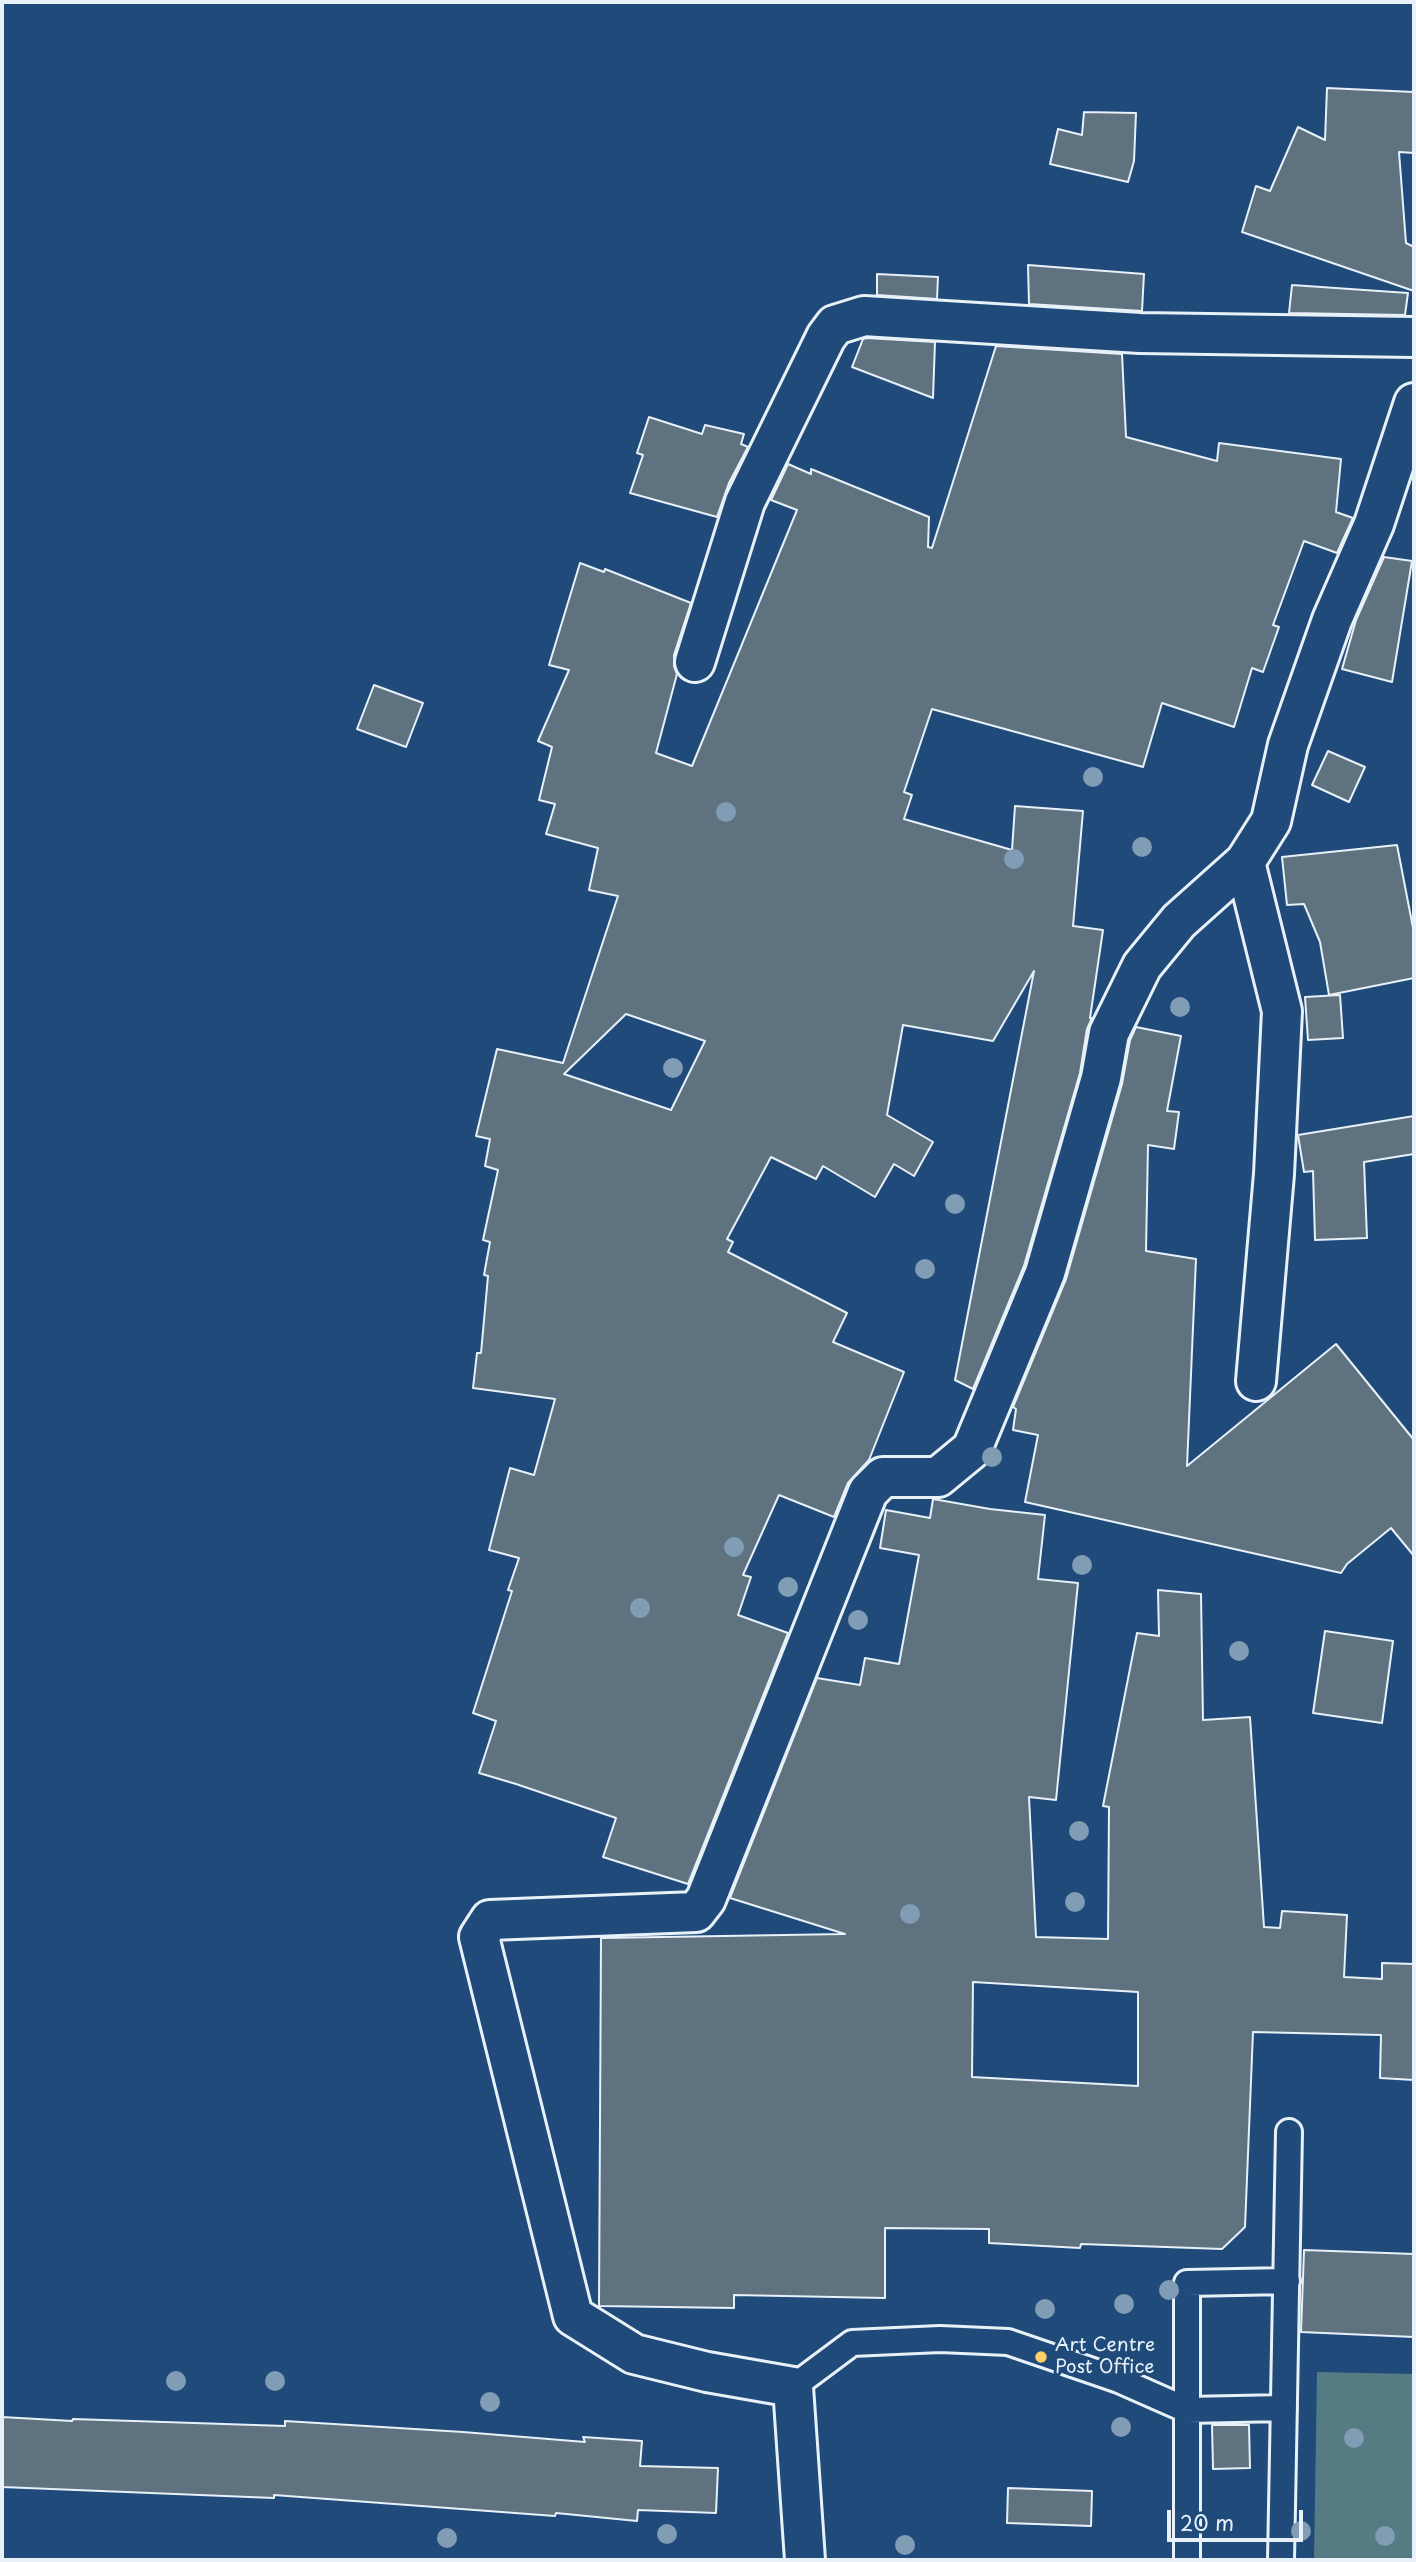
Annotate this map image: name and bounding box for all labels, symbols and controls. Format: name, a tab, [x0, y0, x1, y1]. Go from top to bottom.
place label: Art Centre Post Office	[1055, 2335, 1155, 2379]
marker: Art Centre Post Office	[1033, 2349, 1049, 2365]
scale bar	[1171, 2496, 1308, 2540]
text: 20 m	[1180, 2506, 1234, 2538]

